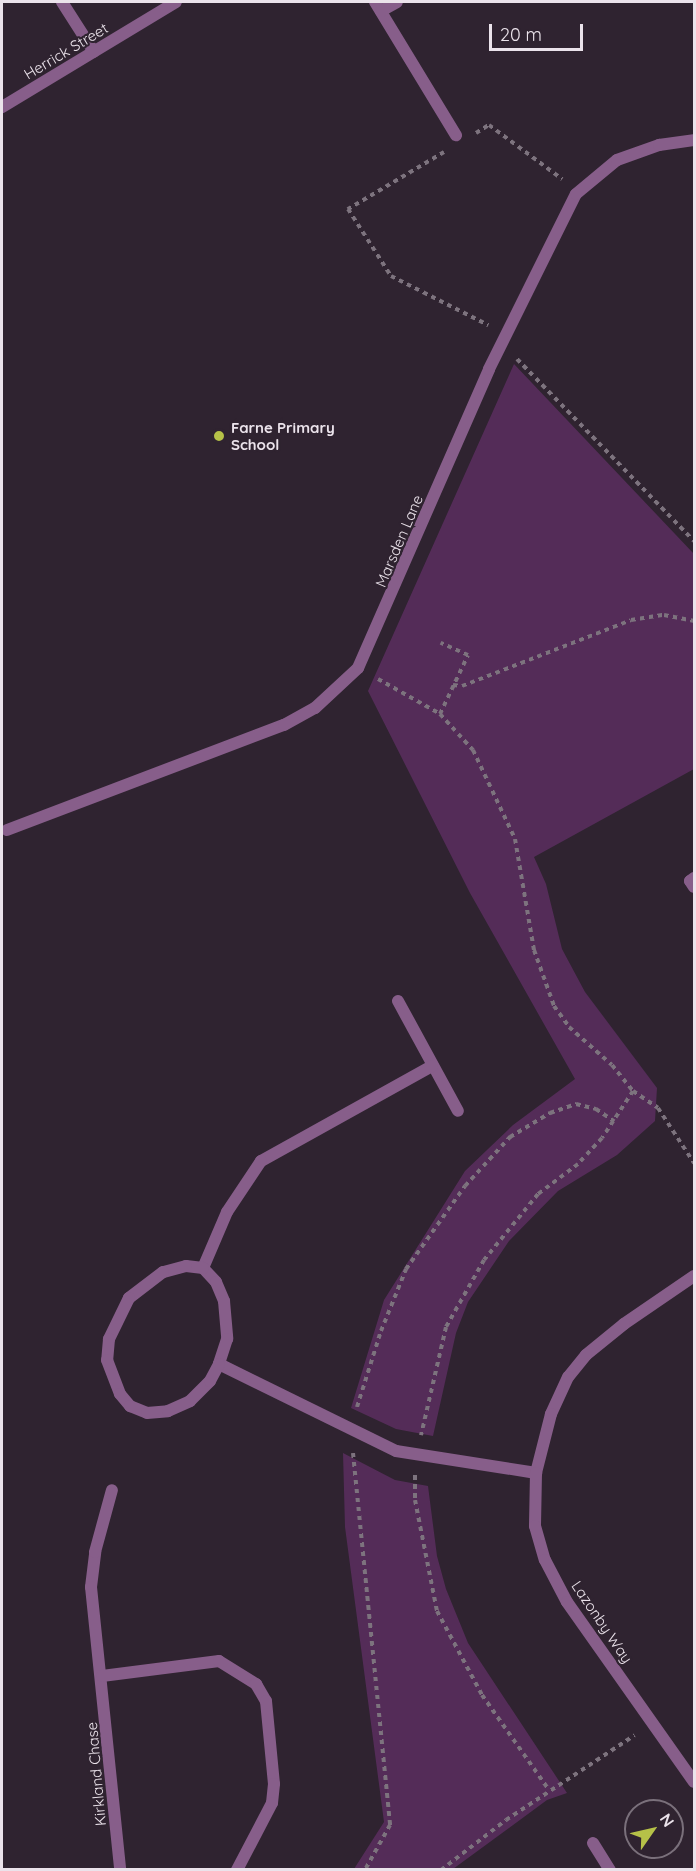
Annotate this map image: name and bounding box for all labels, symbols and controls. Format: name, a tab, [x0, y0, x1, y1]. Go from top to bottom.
scale bar	[492, 12, 586, 50]
street label: Herrick Street	[21, 19, 111, 83]
text: 20 m	[500, 23, 542, 46]
place label: Farne Primary School	[231, 418, 335, 453]
marker: Farne Primary School	[212, 429, 226, 443]
street label: Marsden Lane	[371, 492, 427, 590]
street label: Lazonby Way	[568, 1577, 636, 1667]
street label: Kirkland Chase	[82, 1721, 110, 1827]
north arrow	[624, 1799, 684, 1859]
text: N	[656, 1810, 679, 1831]

